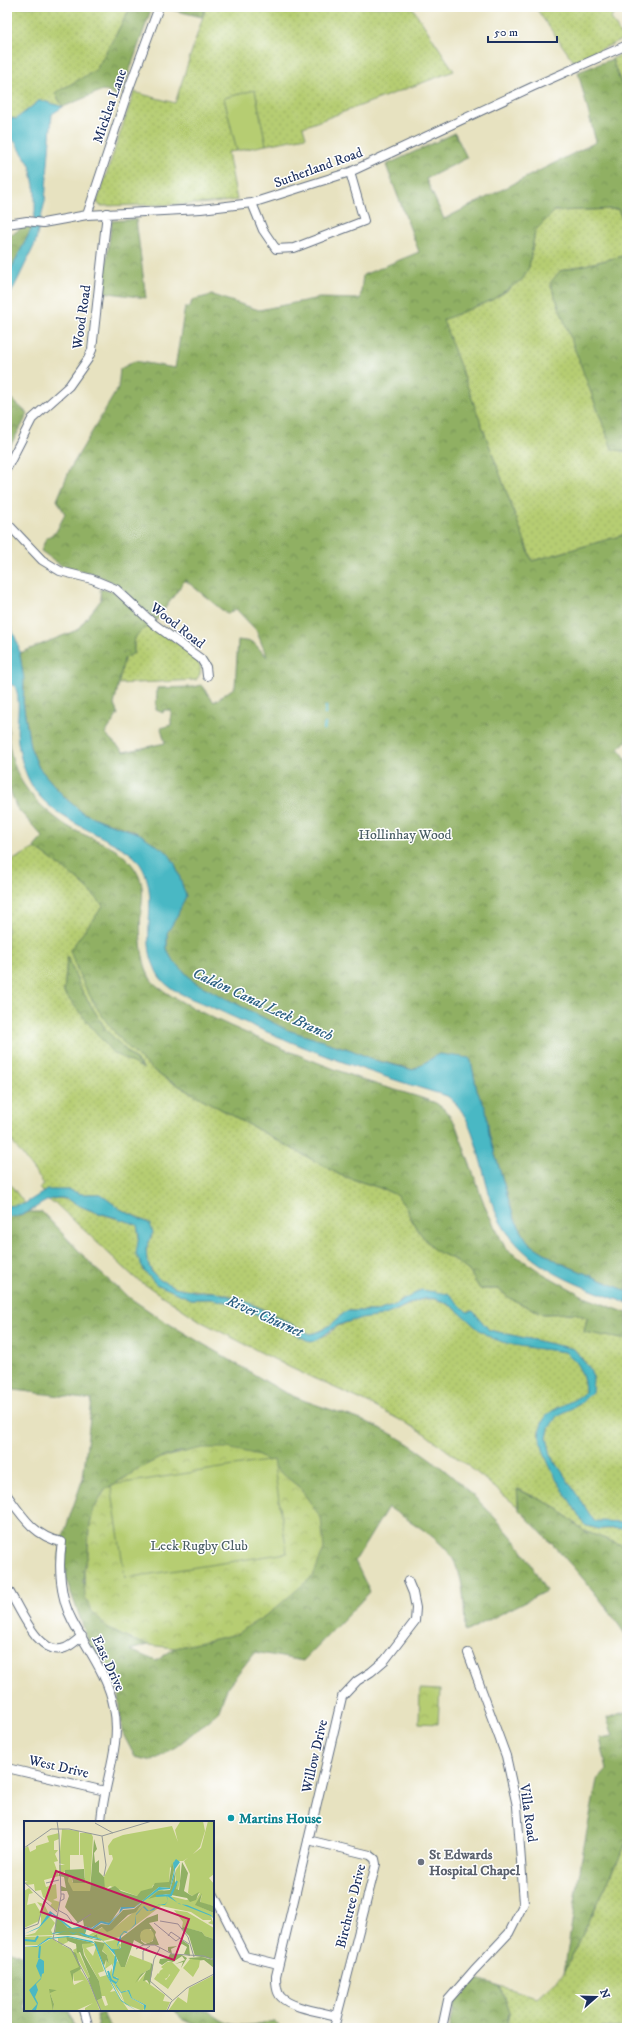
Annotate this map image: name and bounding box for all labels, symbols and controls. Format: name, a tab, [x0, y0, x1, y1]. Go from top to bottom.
scale bar	[488, 18, 557, 44]
text: 50 m	[494, 25, 518, 40]
street label: Micklea Lane	[89, 67, 131, 146]
street label: Sutherland Road	[271, 144, 365, 192]
street label: Wood Road	[68, 284, 95, 351]
street label: Wood Road	[146, 598, 208, 653]
park label: Hollinhay Wood	[358, 826, 452, 844]
water label: Caldon Canal Leek Branch	[190, 964, 336, 1045]
water label: River Churnet	[223, 1291, 307, 1342]
park label: Leek Rugby Club	[150, 1537, 248, 1555]
street label: East Drive	[87, 1633, 129, 1694]
street label: Willow Drive	[298, 1718, 332, 1796]
street label: West Drive	[26, 1751, 91, 1783]
street label: Villa Road	[515, 1782, 541, 1843]
place label: Martins House	[239, 1810, 322, 1828]
marker: Martins House	[226, 1813, 236, 1823]
inset map	[24, 1821, 214, 2011]
place label: St Edwards Hospital Chapel	[429, 1846, 521, 1880]
marker: St Edwards Hospital Chapel	[416, 1857, 426, 1867]
street label: Birchtree Drive	[332, 1862, 370, 1950]
north arrow	[576, 1977, 616, 2017]
text: N	[596, 1987, 613, 2001]

